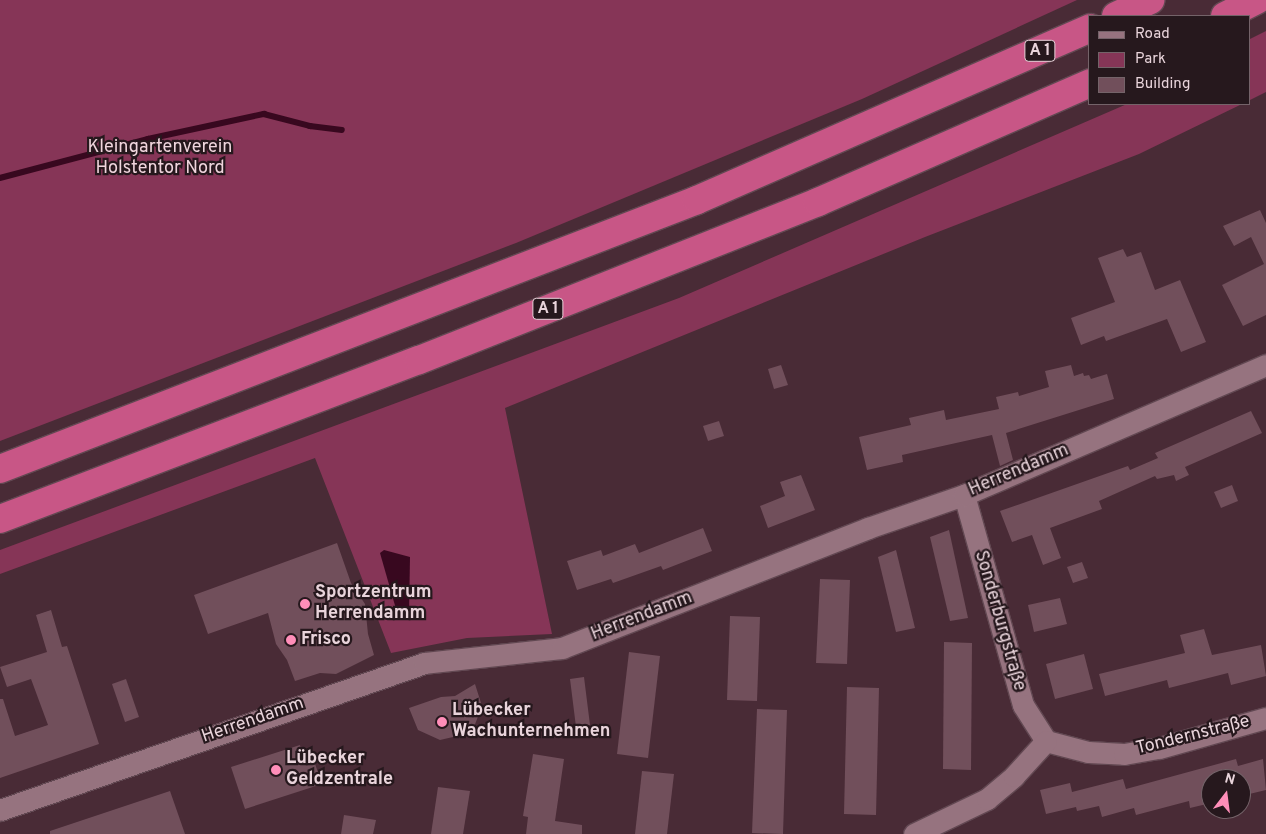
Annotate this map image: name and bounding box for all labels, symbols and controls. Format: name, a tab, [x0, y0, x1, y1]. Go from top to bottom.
legend	[1088, 15, 1251, 105]
text: Road	[1135, 25, 1170, 44]
road number: A 1	[1024, 37, 1056, 64]
text: Park	[1135, 50, 1166, 69]
text: Building	[1135, 75, 1190, 94]
park label: Kleingartenverein Holstentor Nord	[87, 138, 233, 180]
road number: A 1	[532, 296, 564, 322]
street label: Herrendamm	[966, 440, 1072, 502]
street label: Sonderburgstraße	[969, 548, 1029, 694]
place label: Sportzentrum Herrendamm	[315, 583, 431, 626]
street label: Herrendamm	[588, 588, 696, 646]
marker: Sportzentrum Herrendamm	[299, 598, 311, 610]
place label: Frisco	[301, 629, 351, 651]
marker: Frisco	[285, 634, 297, 646]
street label: Herrendamm	[199, 693, 307, 749]
place label: Lübecker Wachunternehmen	[452, 701, 611, 744]
street label: Tondernstraße	[1134, 711, 1252, 761]
marker: Lübecker Wachunternehmen	[436, 716, 448, 728]
place label: Lübecker Geldzentrale	[286, 749, 393, 792]
marker: Lübecker Geldzentrale	[270, 764, 282, 776]
north arrow	[1201, 769, 1251, 819]
text: N	[1223, 770, 1237, 790]

